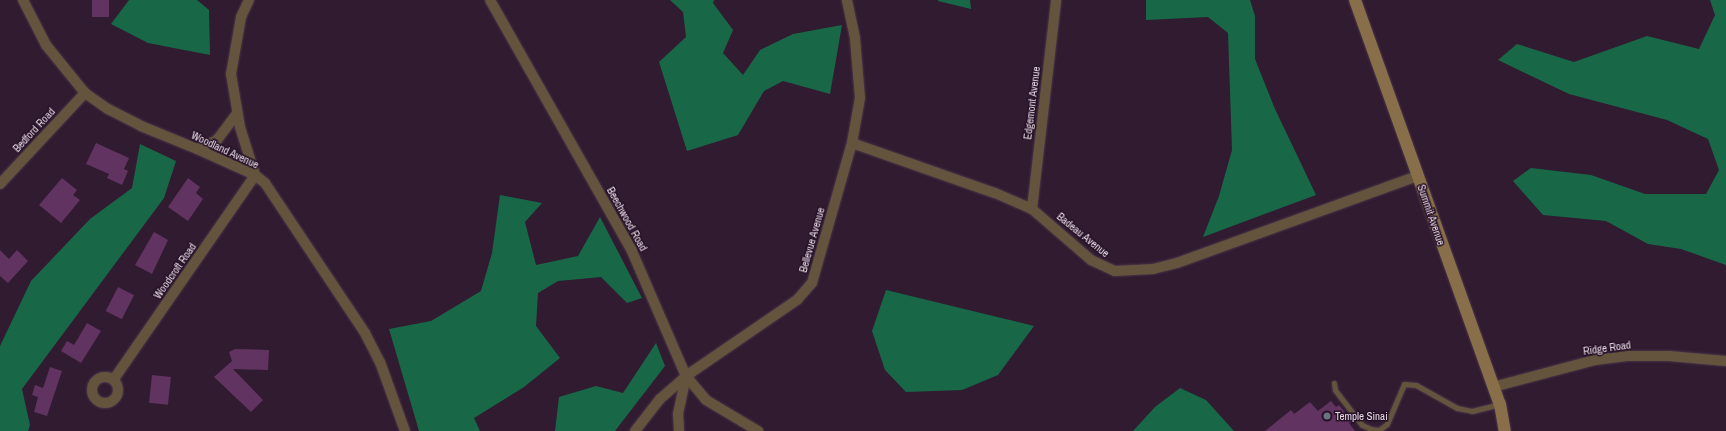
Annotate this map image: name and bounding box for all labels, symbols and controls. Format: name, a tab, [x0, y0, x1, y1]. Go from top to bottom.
street label: Edgemont Avenue	[1021, 65, 1043, 141]
street label: Bedford Road	[10, 105, 58, 155]
street label: Woodland Avenue	[189, 129, 261, 171]
street label: Summit Avenue	[1414, 183, 1448, 247]
street label: Beechwood Road	[604, 185, 650, 253]
street label: Bellevue Avenue	[796, 206, 828, 274]
street label: Badeau Avenue	[1054, 210, 1112, 260]
street label: Woodcroft Road	[151, 241, 199, 301]
street label: Ridge Road	[1582, 338, 1632, 358]
place label: Temple Sinai	[1335, 409, 1388, 423]
marker: Temple Sinai	[1322, 411, 1332, 421]

